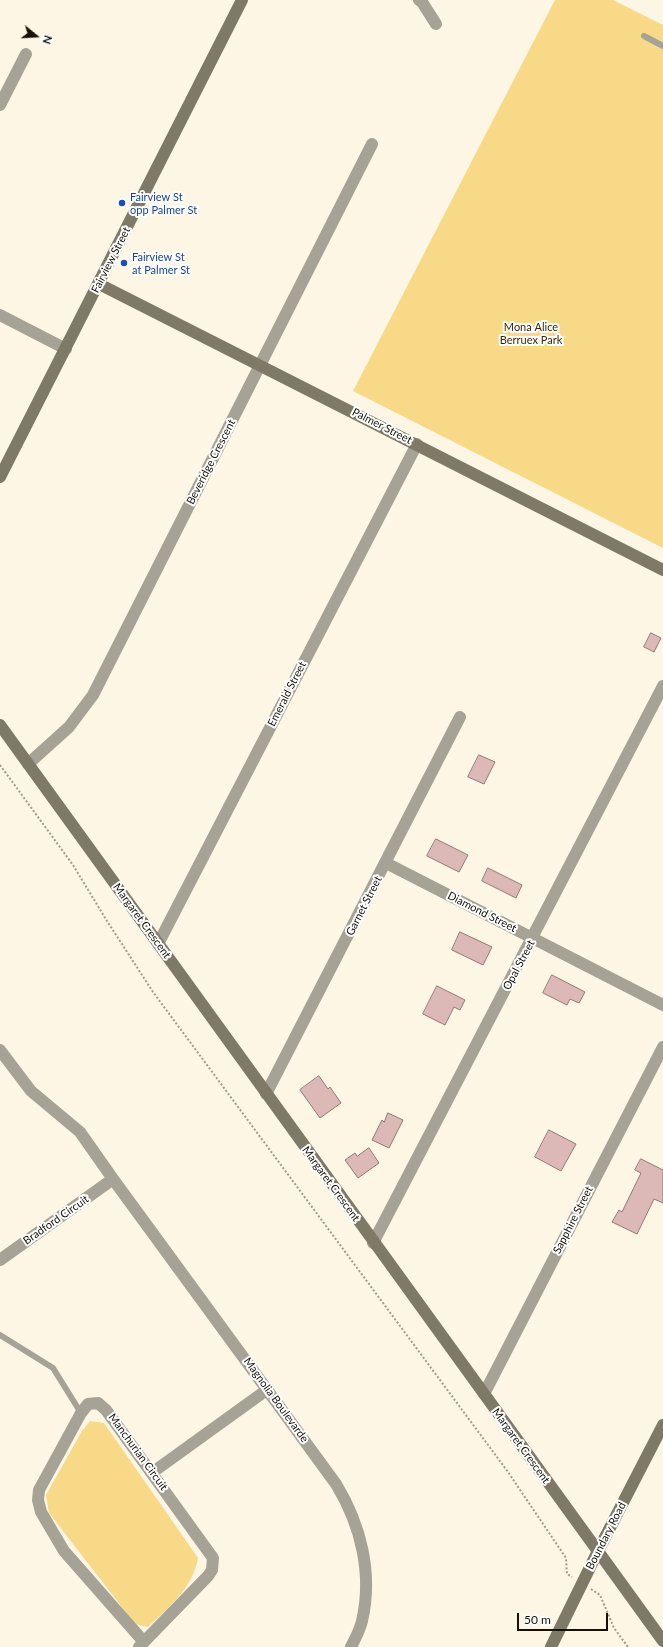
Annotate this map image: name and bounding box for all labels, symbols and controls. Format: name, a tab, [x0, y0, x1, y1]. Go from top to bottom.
north arrow	[16, 16, 56, 56]
text: N	[40, 34, 55, 46]
place label: Fairview St opp Palmer St	[130, 190, 197, 216]
marker: Fairview St opp Palmer St	[117, 198, 127, 208]
street label: Fairview Street	[89, 225, 133, 295]
place label: Fairview St at Palmer St	[132, 250, 190, 276]
marker: Fairview St at Palmer St	[119, 258, 129, 268]
park label: Mona Alice Berruex Park	[500, 320, 562, 346]
street label: Palmer Street	[350, 405, 414, 447]
street label: Beveridge Crescent	[184, 417, 238, 507]
street label: Emerald Street	[265, 659, 309, 729]
street label: Garnet Street	[343, 874, 385, 938]
street label: Margaret Crescent	[110, 881, 174, 961]
street label: Diamond Street	[445, 889, 519, 935]
street label: Opal Street	[500, 938, 538, 992]
street label: Margaret Crescent	[299, 1144, 363, 1224]
street label: Sapphire Street	[550, 1184, 596, 1256]
street label: Bradford Circuit	[21, 1193, 91, 1247]
street label: Magnolia Boulevarde	[241, 1355, 311, 1445]
street label: Margaret Crescent	[489, 1406, 553, 1486]
street label: Manchurian Circuit	[106, 1411, 170, 1493]
street label: Boundary Road	[583, 1500, 629, 1572]
scale bar	[519, 1605, 610, 1631]
text: 50 m	[524, 1612, 551, 1627]

